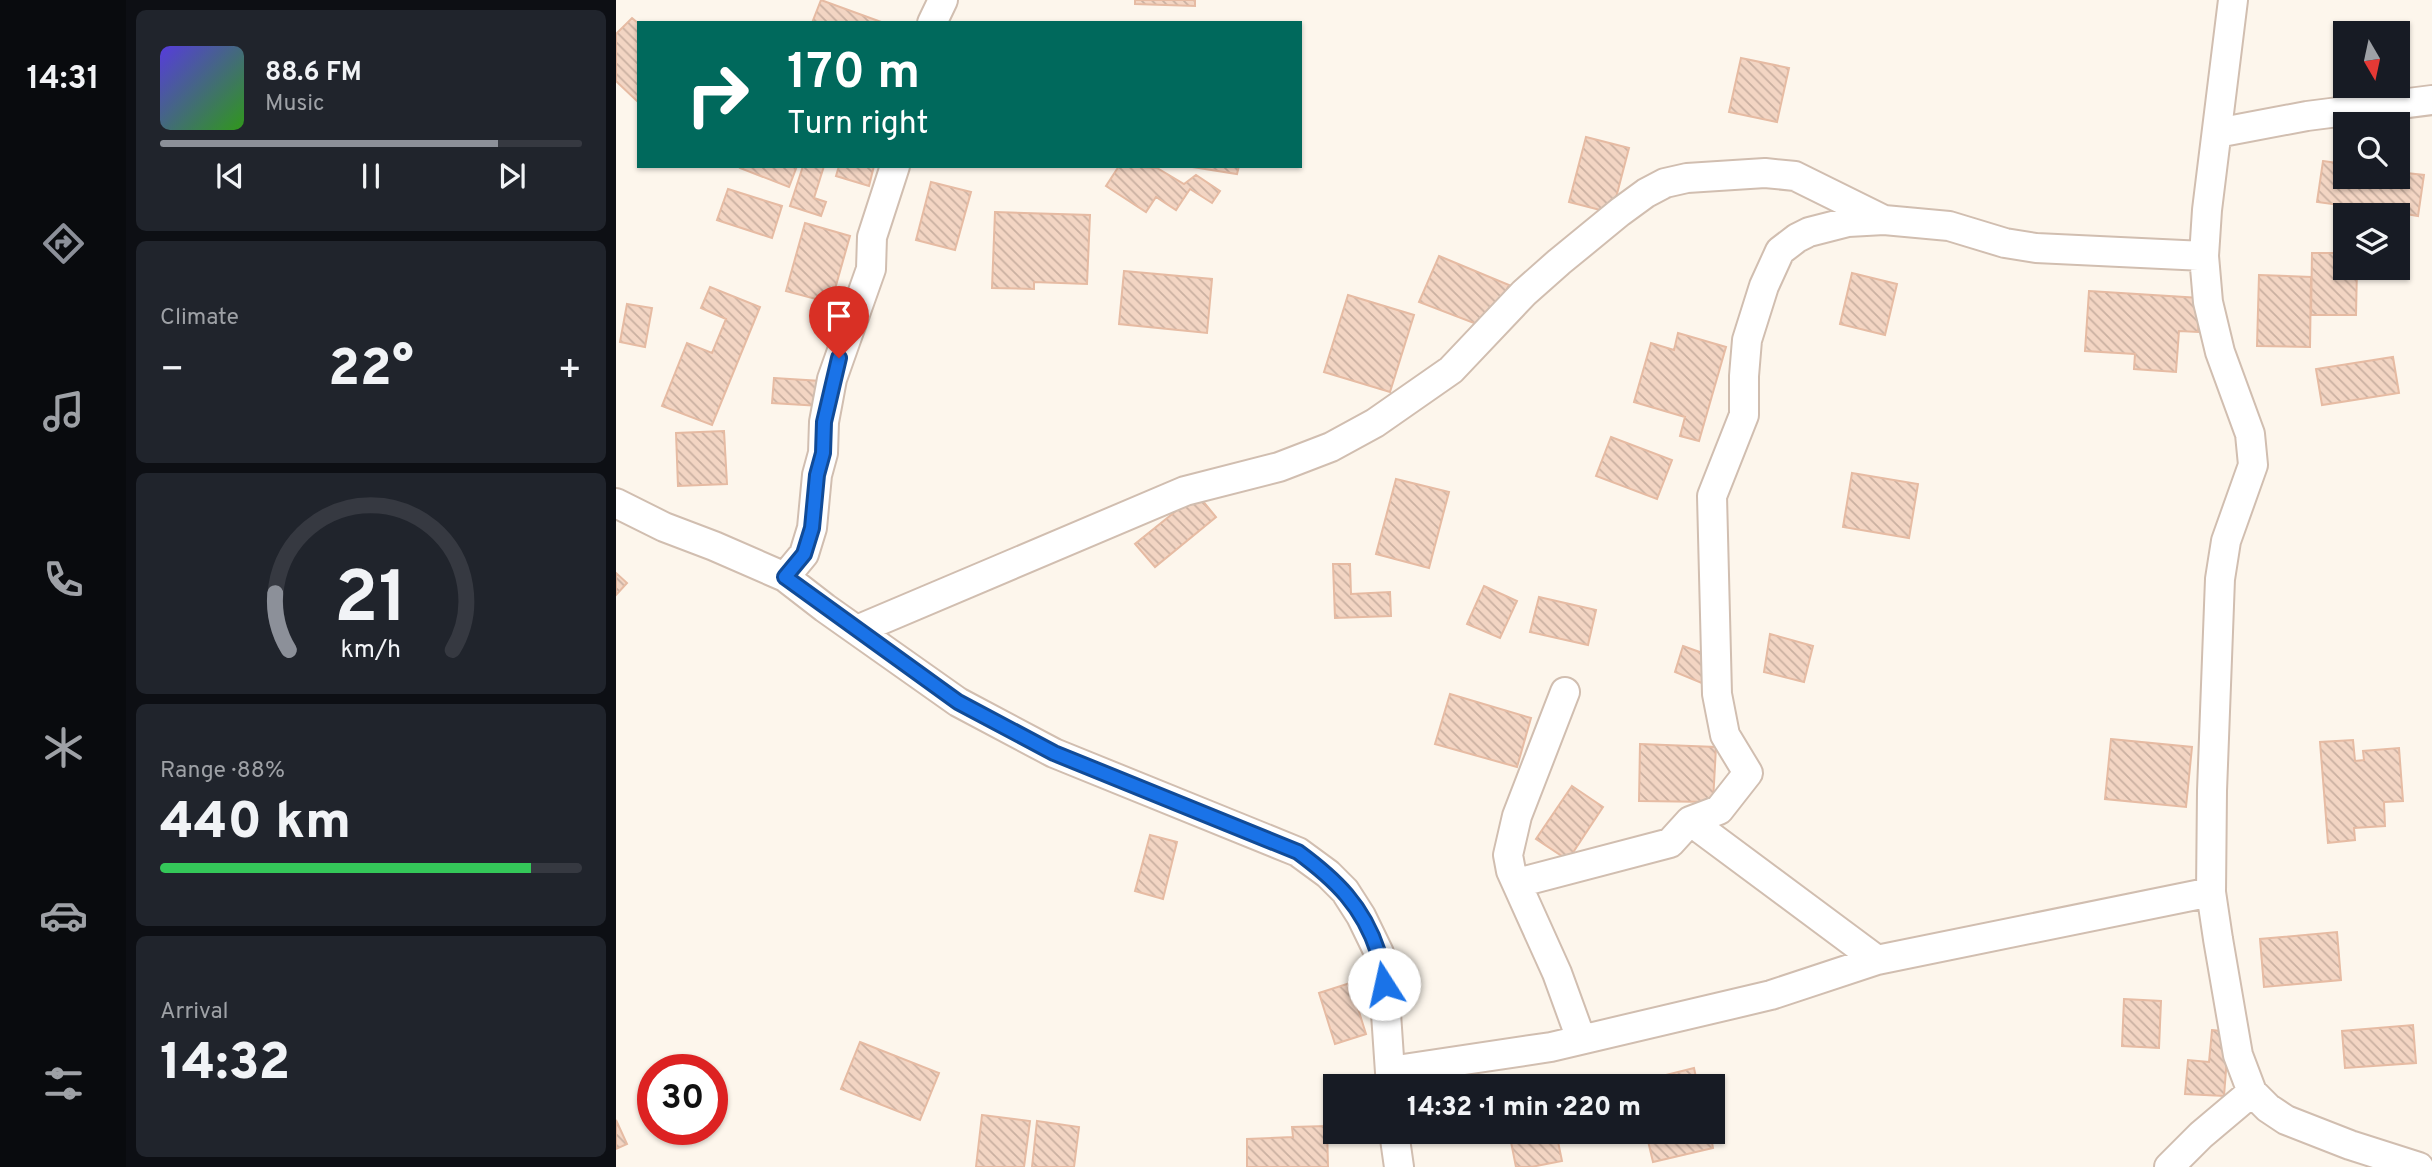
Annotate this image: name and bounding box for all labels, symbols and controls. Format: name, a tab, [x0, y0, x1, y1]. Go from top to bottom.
north arrow	[2333, 21, 2410, 98]
map controls	[2333, 21, 2410, 280]
text: 170 m	[787, 44, 920, 106]
icon: right	[672, 49, 763, 140]
text: 88.6 FM	[265, 57, 362, 90]
text: 14:31	[26, 60, 100, 100]
text: Music	[265, 90, 325, 119]
text: Turn right	[787, 105, 929, 145]
button: search	[2333, 112, 2410, 189]
icon: previous	[211, 157, 249, 195]
icon: pause	[352, 157, 390, 195]
icon: next	[493, 157, 531, 195]
button: layers	[2333, 203, 2410, 280]
icon: directions	[39, 219, 88, 268]
pin	[809, 286, 869, 358]
icon: arrive	[820, 297, 858, 335]
text: Climate	[160, 304, 239, 333]
text: 22°	[328, 338, 414, 404]
text: −	[160, 347, 185, 396]
text: +	[557, 347, 582, 396]
icon: music	[39, 387, 88, 436]
icon: phone	[39, 555, 88, 604]
text: 21	[334, 556, 408, 648]
text: km/h	[341, 634, 401, 666]
icon: climate	[39, 723, 88, 772]
text: Range · 88%	[160, 757, 285, 786]
text: 440 km	[160, 791, 351, 857]
icon: car	[39, 891, 88, 940]
position arrow	[1347, 947, 1421, 1021]
text: Arrival	[160, 998, 229, 1027]
text: 14:32	[160, 1032, 290, 1098]
speed limit sign: 30	[637, 1054, 728, 1145]
icon: filters	[39, 1059, 88, 1108]
text: 14:32 · 1 min · 220 m	[1407, 1092, 1641, 1125]

